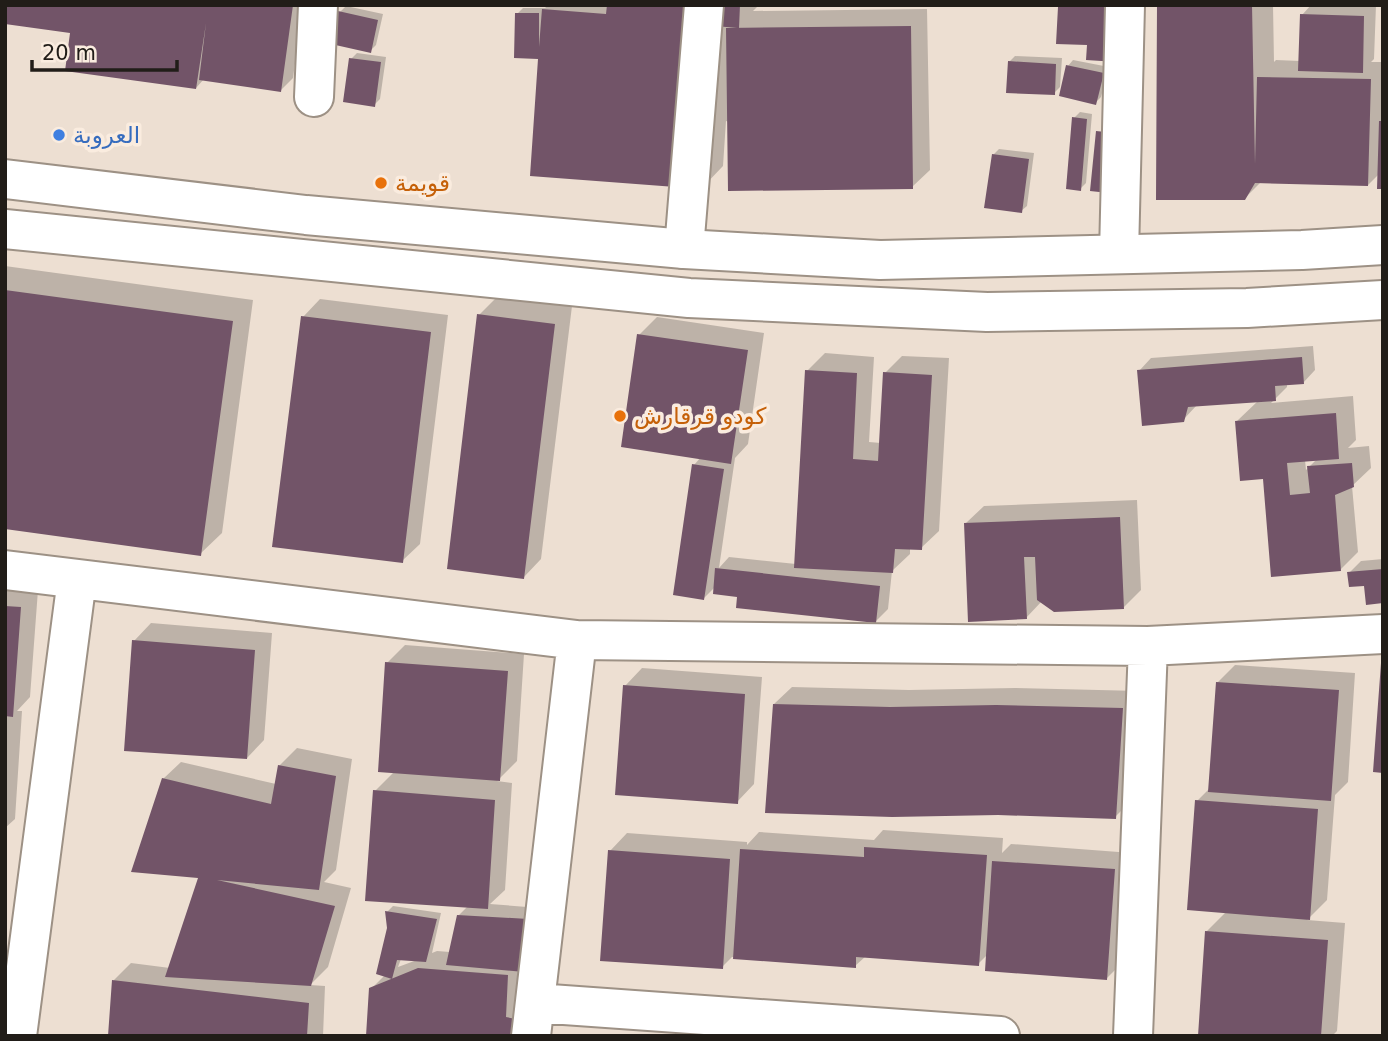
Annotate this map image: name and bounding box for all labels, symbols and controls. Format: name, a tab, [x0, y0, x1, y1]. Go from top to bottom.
scale bar	[32, 28, 177, 72]
text: 20 m	[42, 41, 96, 65]
place label: العروبة	[73, 122, 140, 149]
marker: العروبة	[51, 127, 67, 143]
place label: قويمة	[395, 170, 450, 197]
marker: قويمة	[373, 175, 389, 191]
place label: كودو قرقارش	[634, 403, 766, 430]
marker: كودو قرقارش	[612, 408, 628, 424]

